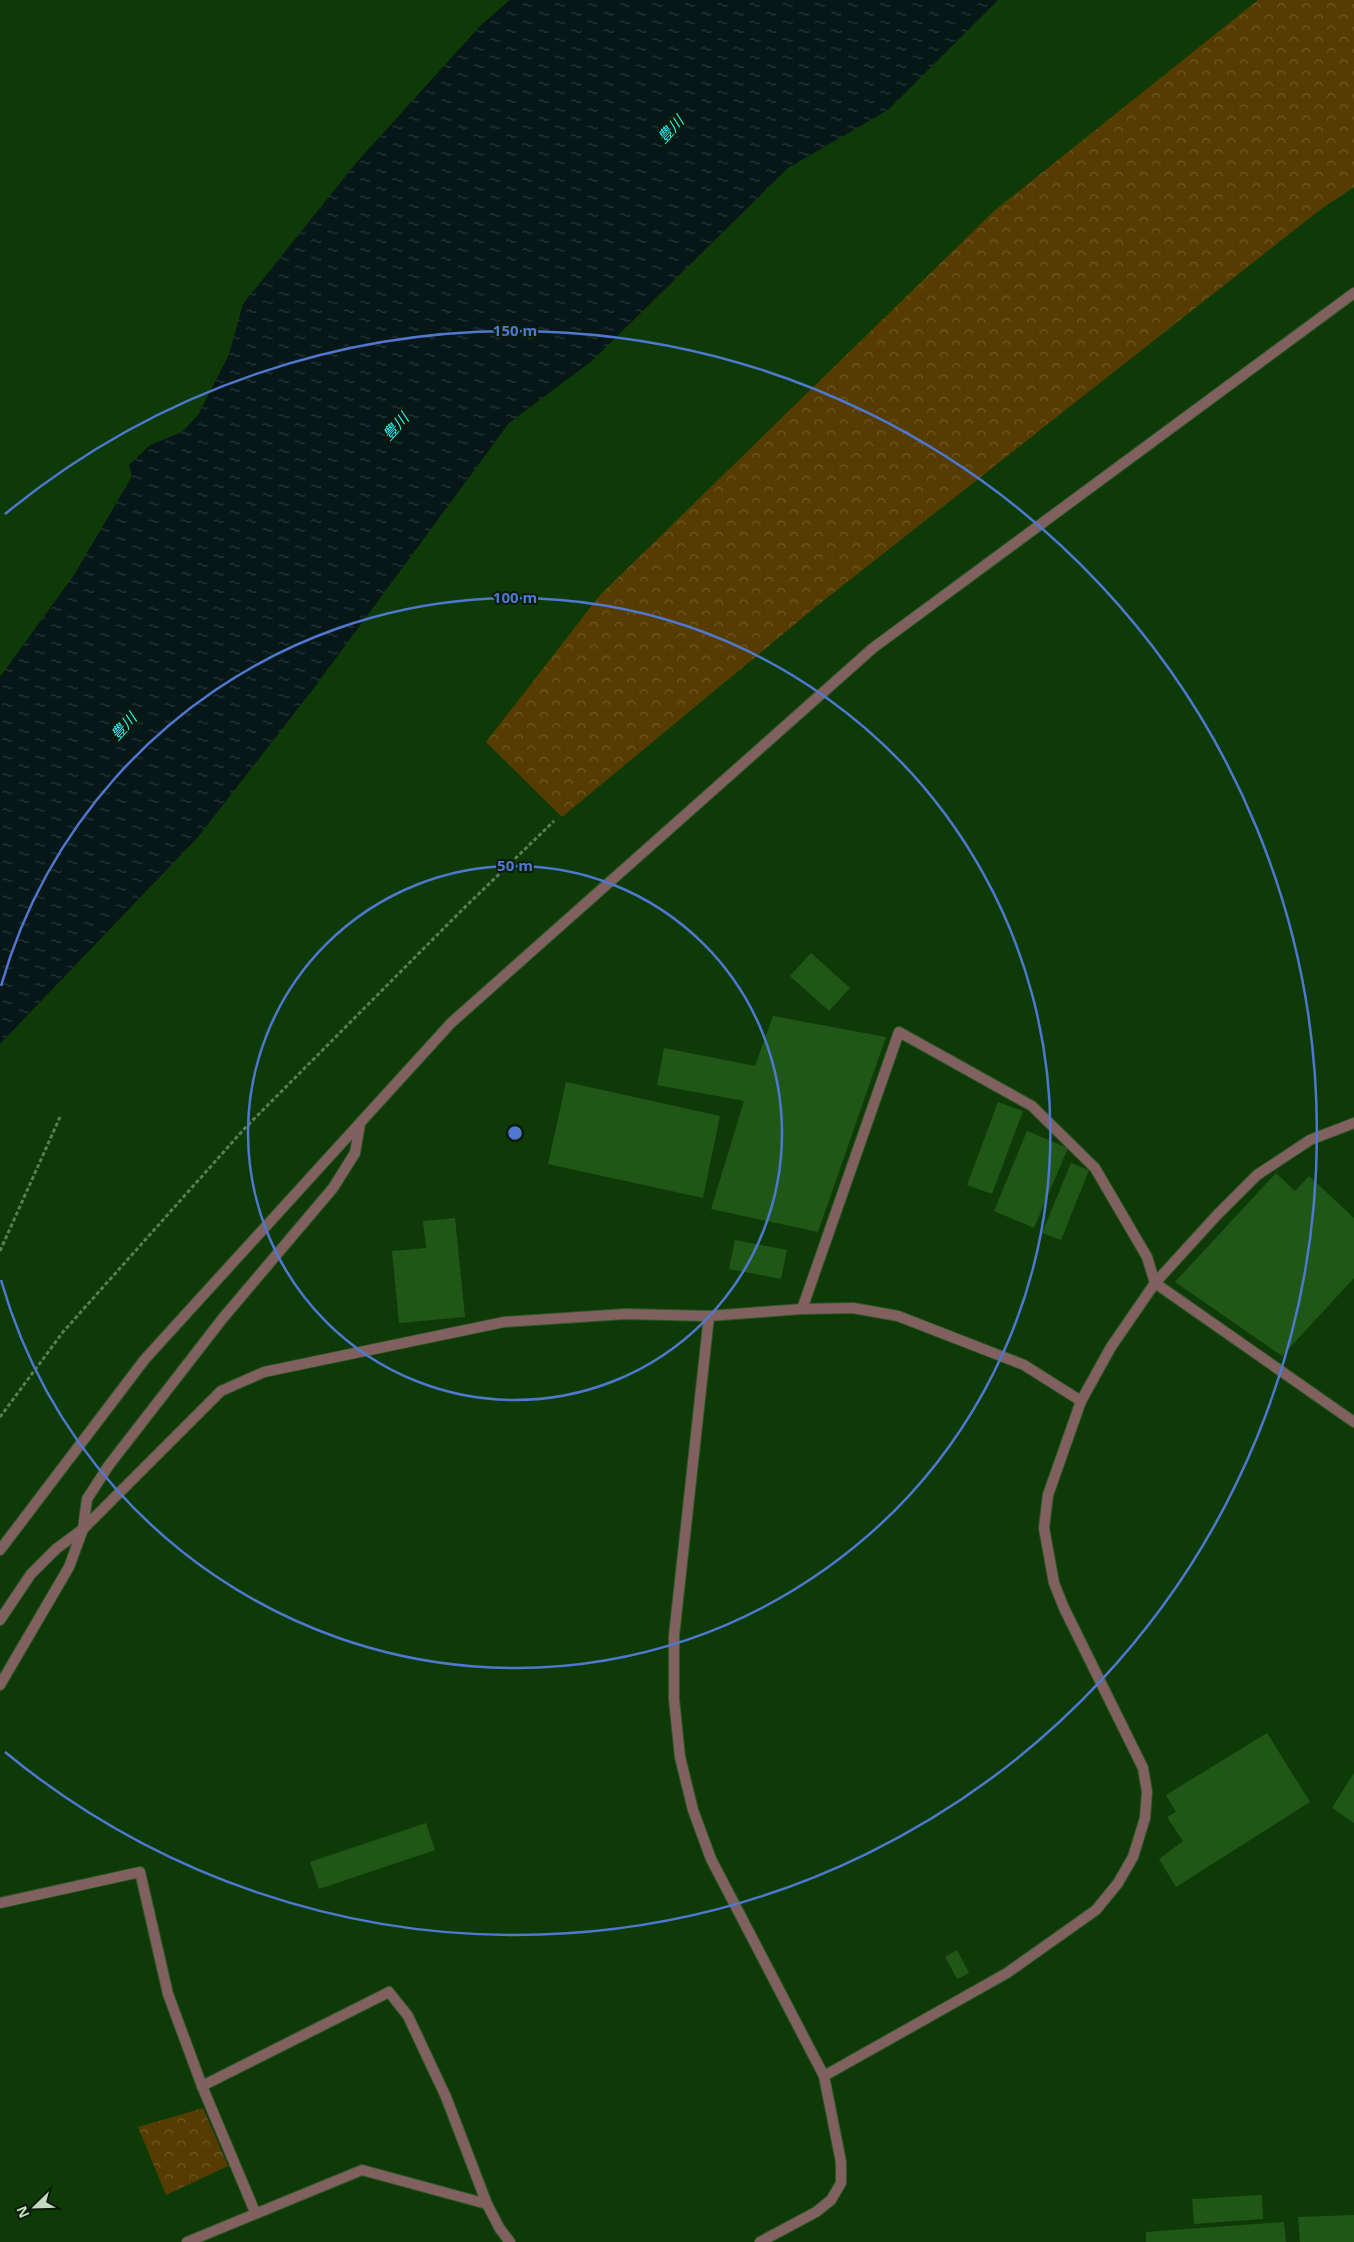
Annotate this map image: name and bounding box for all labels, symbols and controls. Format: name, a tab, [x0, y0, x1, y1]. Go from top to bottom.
water label: 豊川	[652, 110, 689, 147]
text: 150 m	[493, 320, 537, 340]
water label: 豊川	[378, 407, 414, 444]
text: 100 m	[493, 587, 537, 607]
water label: 豊川	[106, 707, 142, 744]
text: 50 m	[497, 855, 533, 875]
centre of rings	[506, 1124, 524, 1142]
north arrow	[10, 2182, 60, 2232]
text: N	[12, 2203, 34, 2221]

